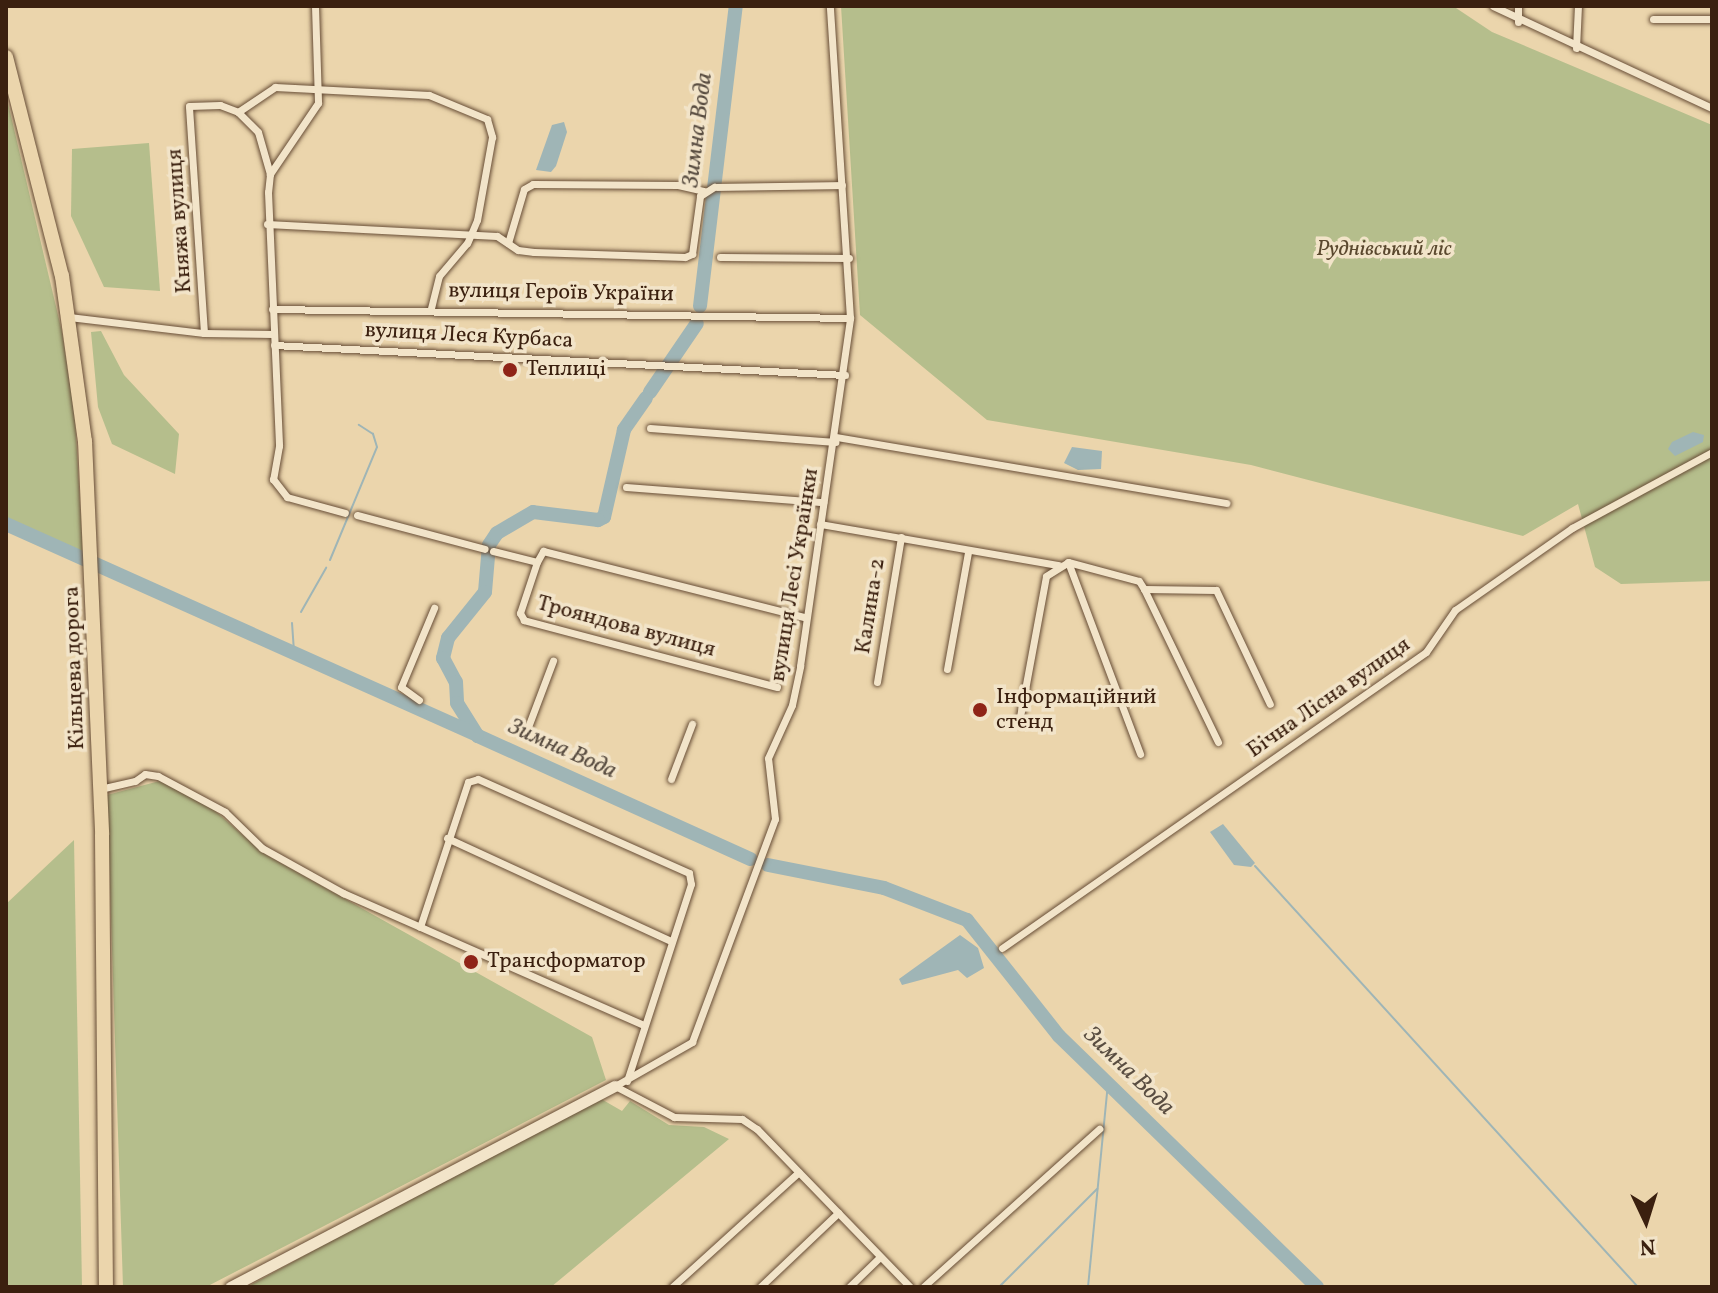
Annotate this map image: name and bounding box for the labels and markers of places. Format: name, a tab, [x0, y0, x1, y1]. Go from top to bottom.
place label: Теплиці	[526, 357, 606, 383]
marker: Теплиці	[501, 361, 519, 379]
place label: Інформаційний стенд	[996, 684, 1156, 736]
marker: Інформаційний стенд	[971, 701, 989, 719]
place label: Трансформатор	[487, 949, 646, 975]
marker: Трансформатор	[462, 953, 480, 971]

